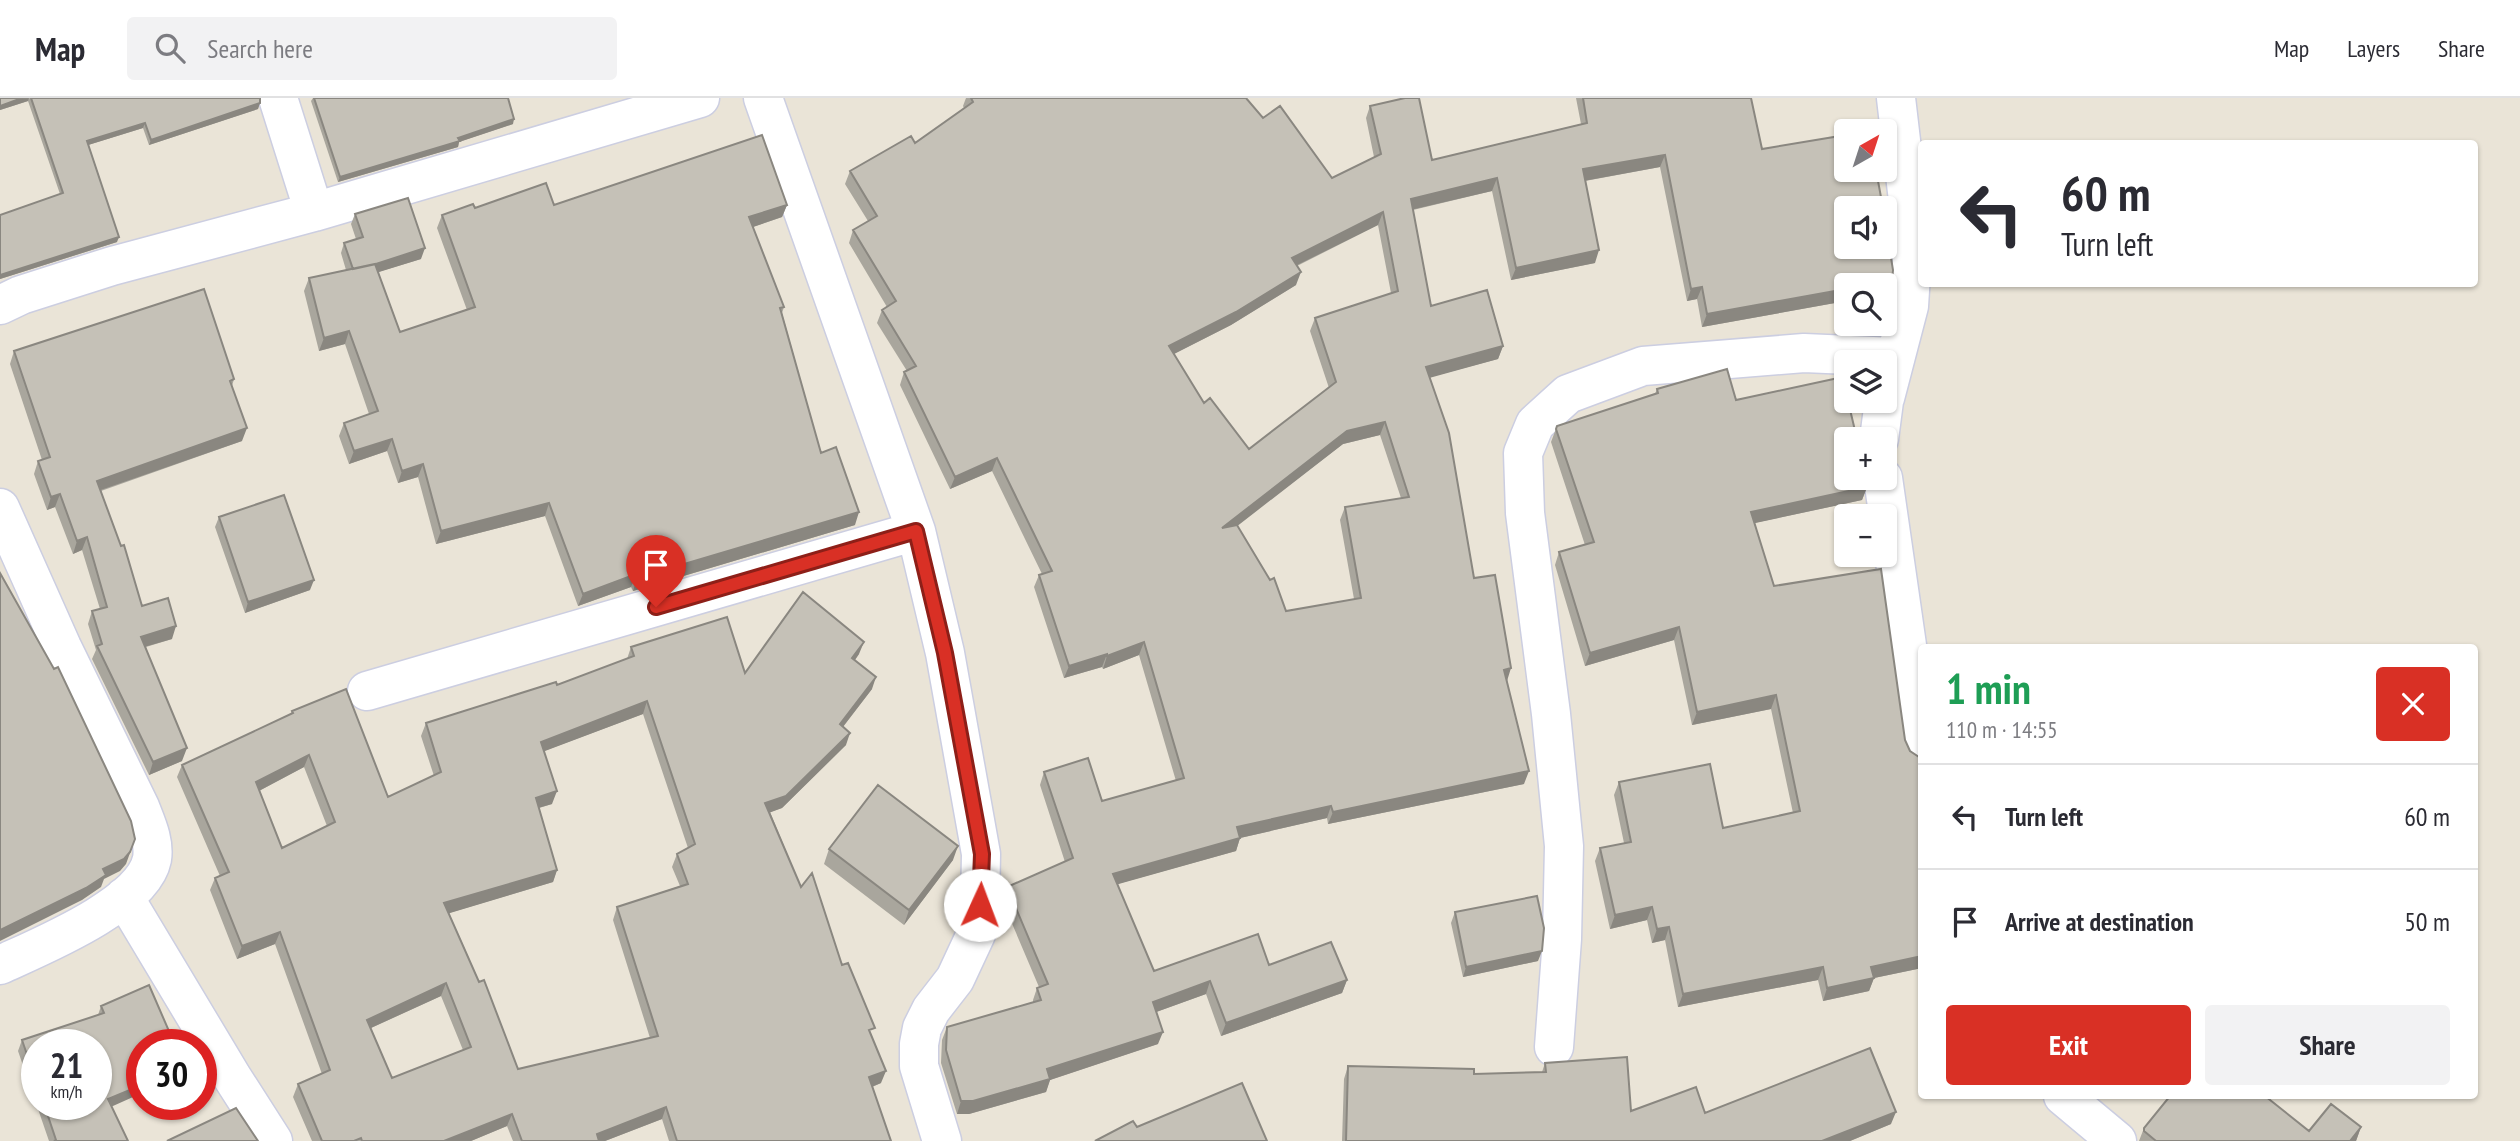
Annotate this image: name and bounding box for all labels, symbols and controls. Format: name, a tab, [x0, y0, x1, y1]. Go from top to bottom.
search box	[127, 17, 617, 80]
text: Map	[35, 27, 85, 70]
icon: search	[151, 29, 189, 67]
text: Search here	[207, 32, 313, 65]
text: Map	[2274, 33, 2309, 64]
text: Layers	[2347, 33, 2400, 64]
text: Share	[2438, 33, 2485, 64]
north arrow	[1834, 119, 1897, 182]
map controls	[1834, 119, 1897, 567]
text: 60 m	[2061, 161, 2150, 225]
icon: left	[1946, 168, 2037, 259]
button: sound	[1834, 196, 1897, 259]
text: Turn left	[2061, 223, 2153, 265]
button: search	[1834, 273, 1897, 336]
button: layers	[1834, 350, 1897, 413]
button: +	[1834, 427, 1897, 490]
button: −	[1834, 504, 1897, 567]
pin	[626, 535, 686, 607]
icon: arrive	[637, 546, 675, 584]
text: 1 min	[1946, 661, 2031, 716]
button: close	[2376, 667, 2450, 741]
text: 110 m · 14:55	[1946, 715, 2058, 744]
icon: left	[1946, 798, 1984, 836]
text: Turn left	[2005, 800, 2083, 833]
text: 60 m	[2404, 800, 2450, 833]
position arrow	[943, 868, 1017, 942]
icon: arrive	[1946, 903, 1984, 941]
text: Arrive at destination	[2005, 905, 2194, 938]
text: 50 m	[2404, 905, 2450, 938]
button: Exit	[1946, 1005, 2191, 1085]
button: Share	[2205, 1005, 2450, 1085]
speed limit sign: 30	[126, 1029, 217, 1120]
text: 21	[50, 1042, 83, 1088]
text: km/h	[51, 1080, 82, 1103]

